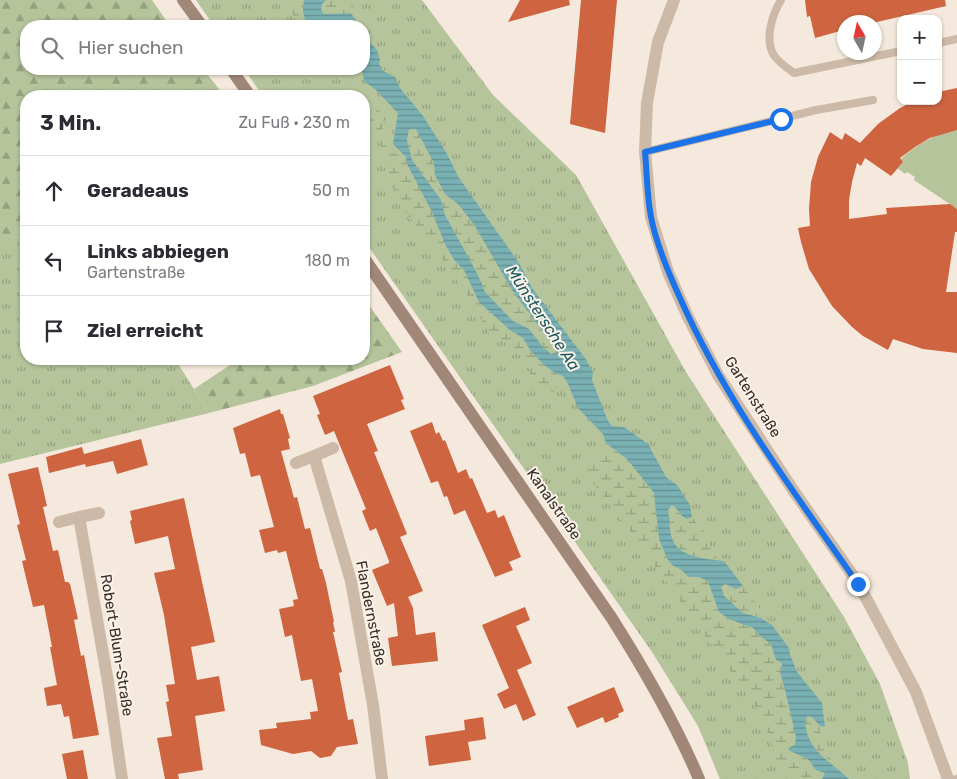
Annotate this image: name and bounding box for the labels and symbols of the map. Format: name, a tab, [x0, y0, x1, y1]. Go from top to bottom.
north arrow	[837, 15, 882, 60]
route start	[770, 108, 793, 131]
water label: Münstersche Aa	[502, 262, 584, 374]
street label: Gartenstraße	[721, 353, 785, 441]
street label: Kanalstraße	[523, 465, 585, 543]
street label: Flandernstraße	[352, 559, 390, 667]
street label: Robert-Blum-Straße	[97, 573, 137, 717]
route end	[847, 573, 870, 596]

